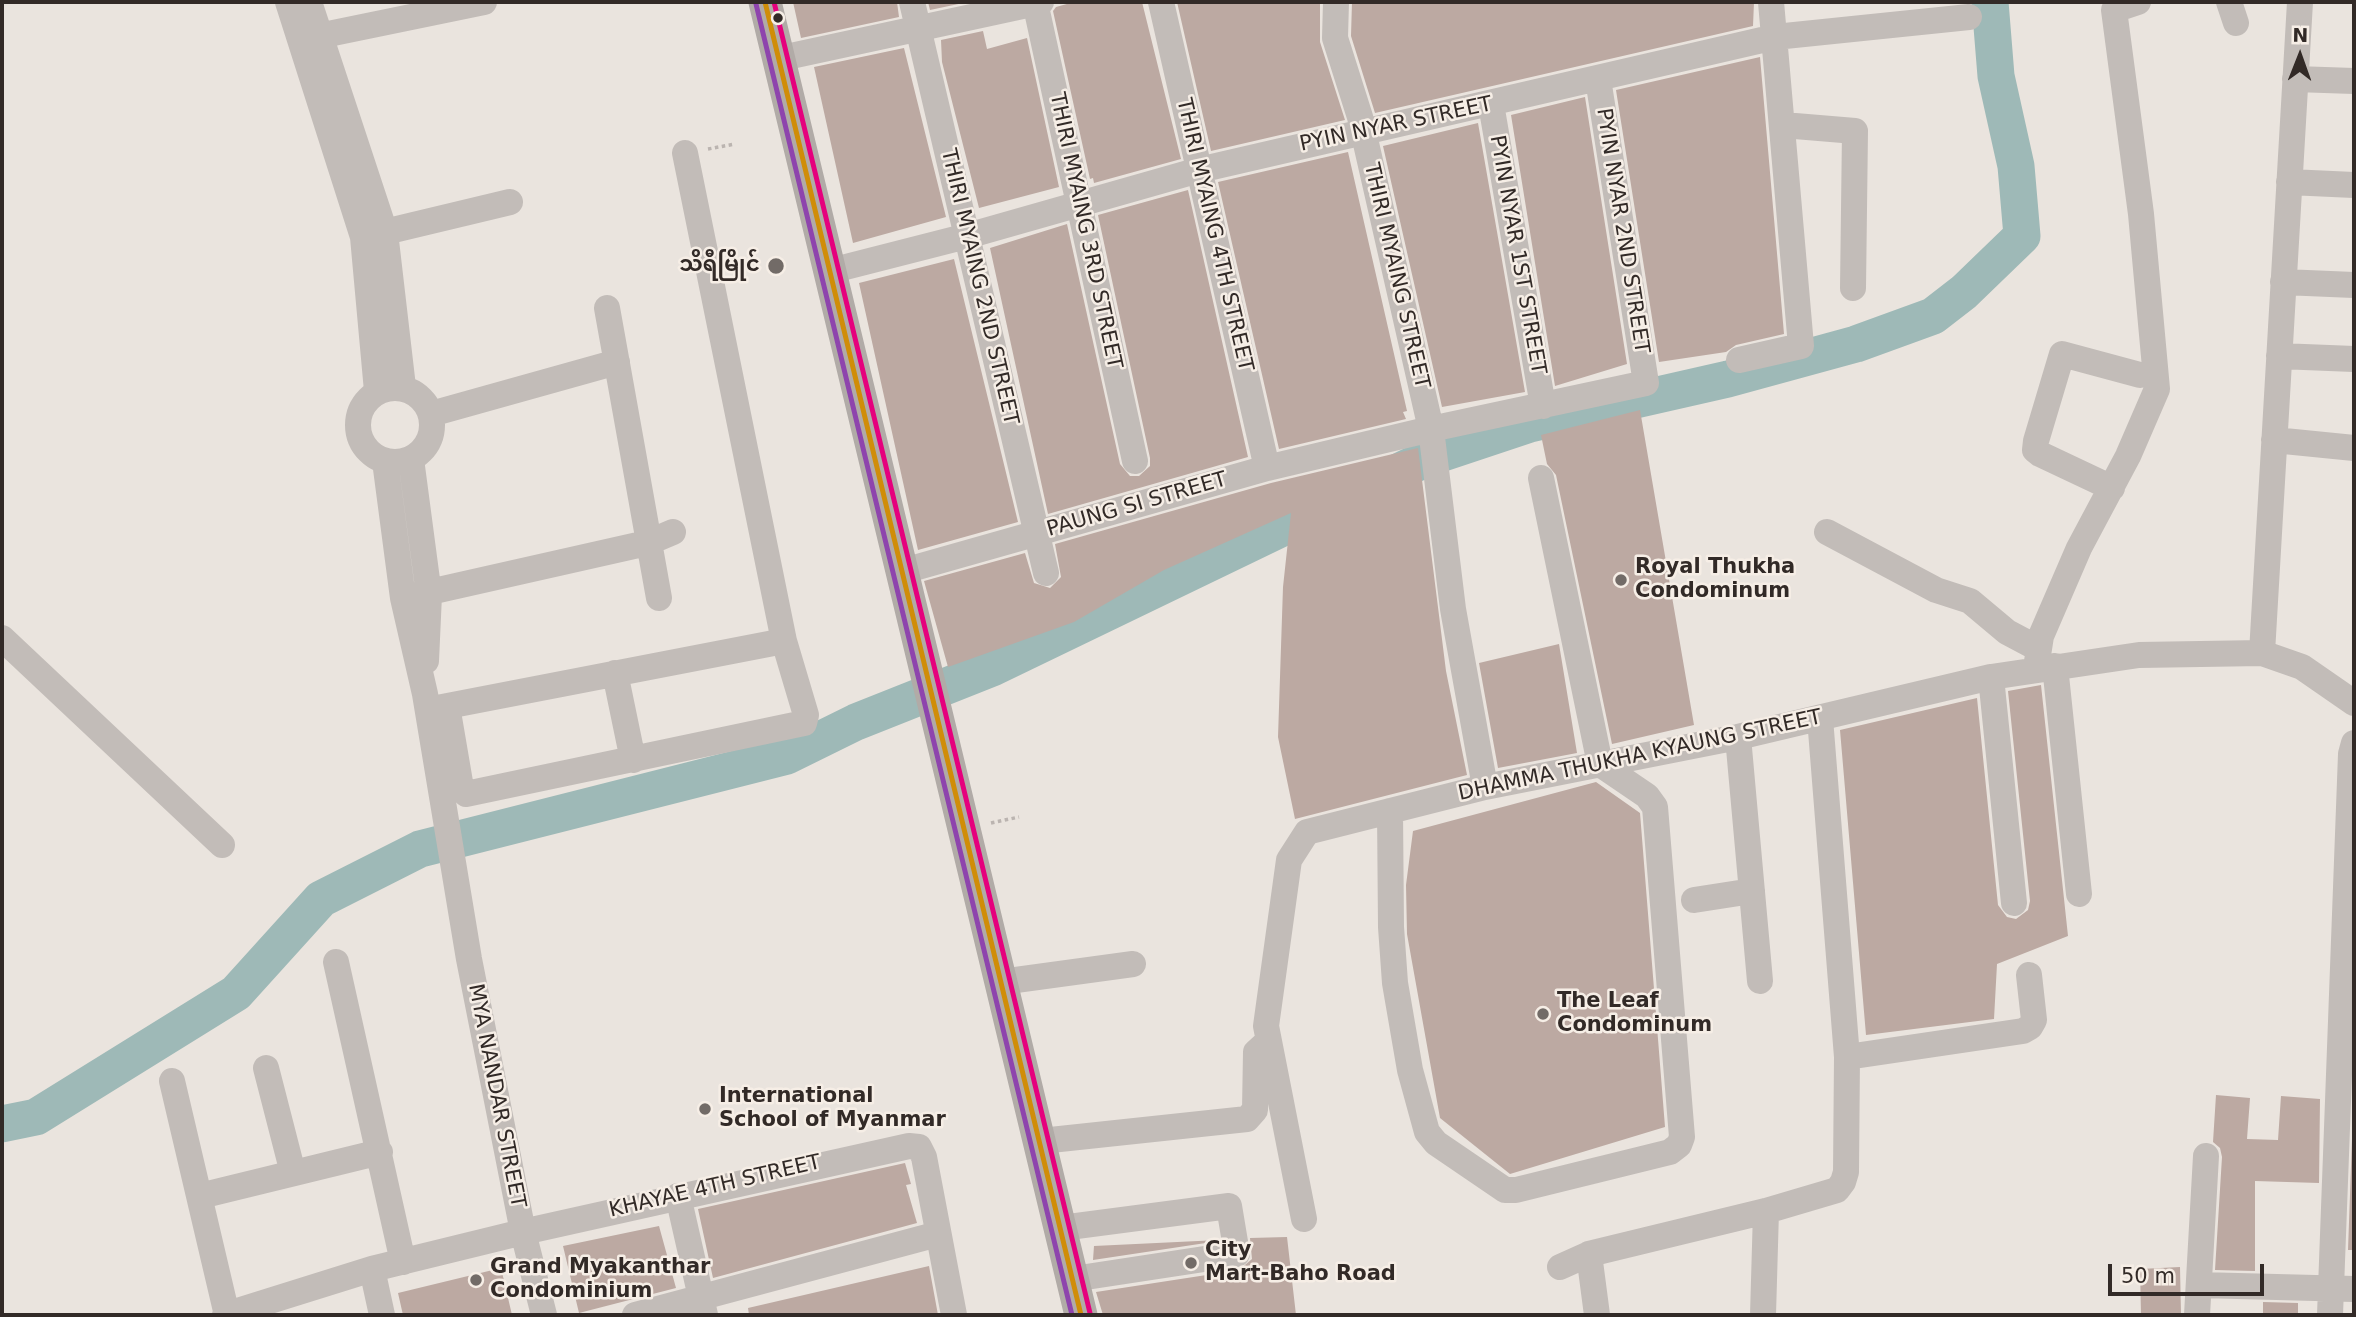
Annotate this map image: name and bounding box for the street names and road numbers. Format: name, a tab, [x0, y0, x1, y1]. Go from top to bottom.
street label: THIRI MYAING 3RD STREET	[1043, 91, 1127, 371]
street label: PYIN NYAR STREET	[1297, 92, 1495, 158]
street label: THIRI MYAING 4TH STREET	[1170, 96, 1258, 374]
street label: PYIN NYAR 2ND STREET	[1590, 106, 1654, 356]
street label: PYIN NYAR 1ST STREET	[1484, 133, 1550, 377]
street label: THIRI MYAING 2ND STREET	[935, 146, 1023, 428]
street label: THIRI MYAING STREET	[1358, 161, 1434, 391]
street label: PAUNG SI STREET	[1044, 467, 1230, 543]
street label: DHAMMA THUKHA KYAUNG STREET	[1456, 705, 1824, 807]
street label: MYA NANDAR STREET	[462, 982, 530, 1210]
street label: KHAYAE 4TH STREET	[607, 1150, 823, 1224]

